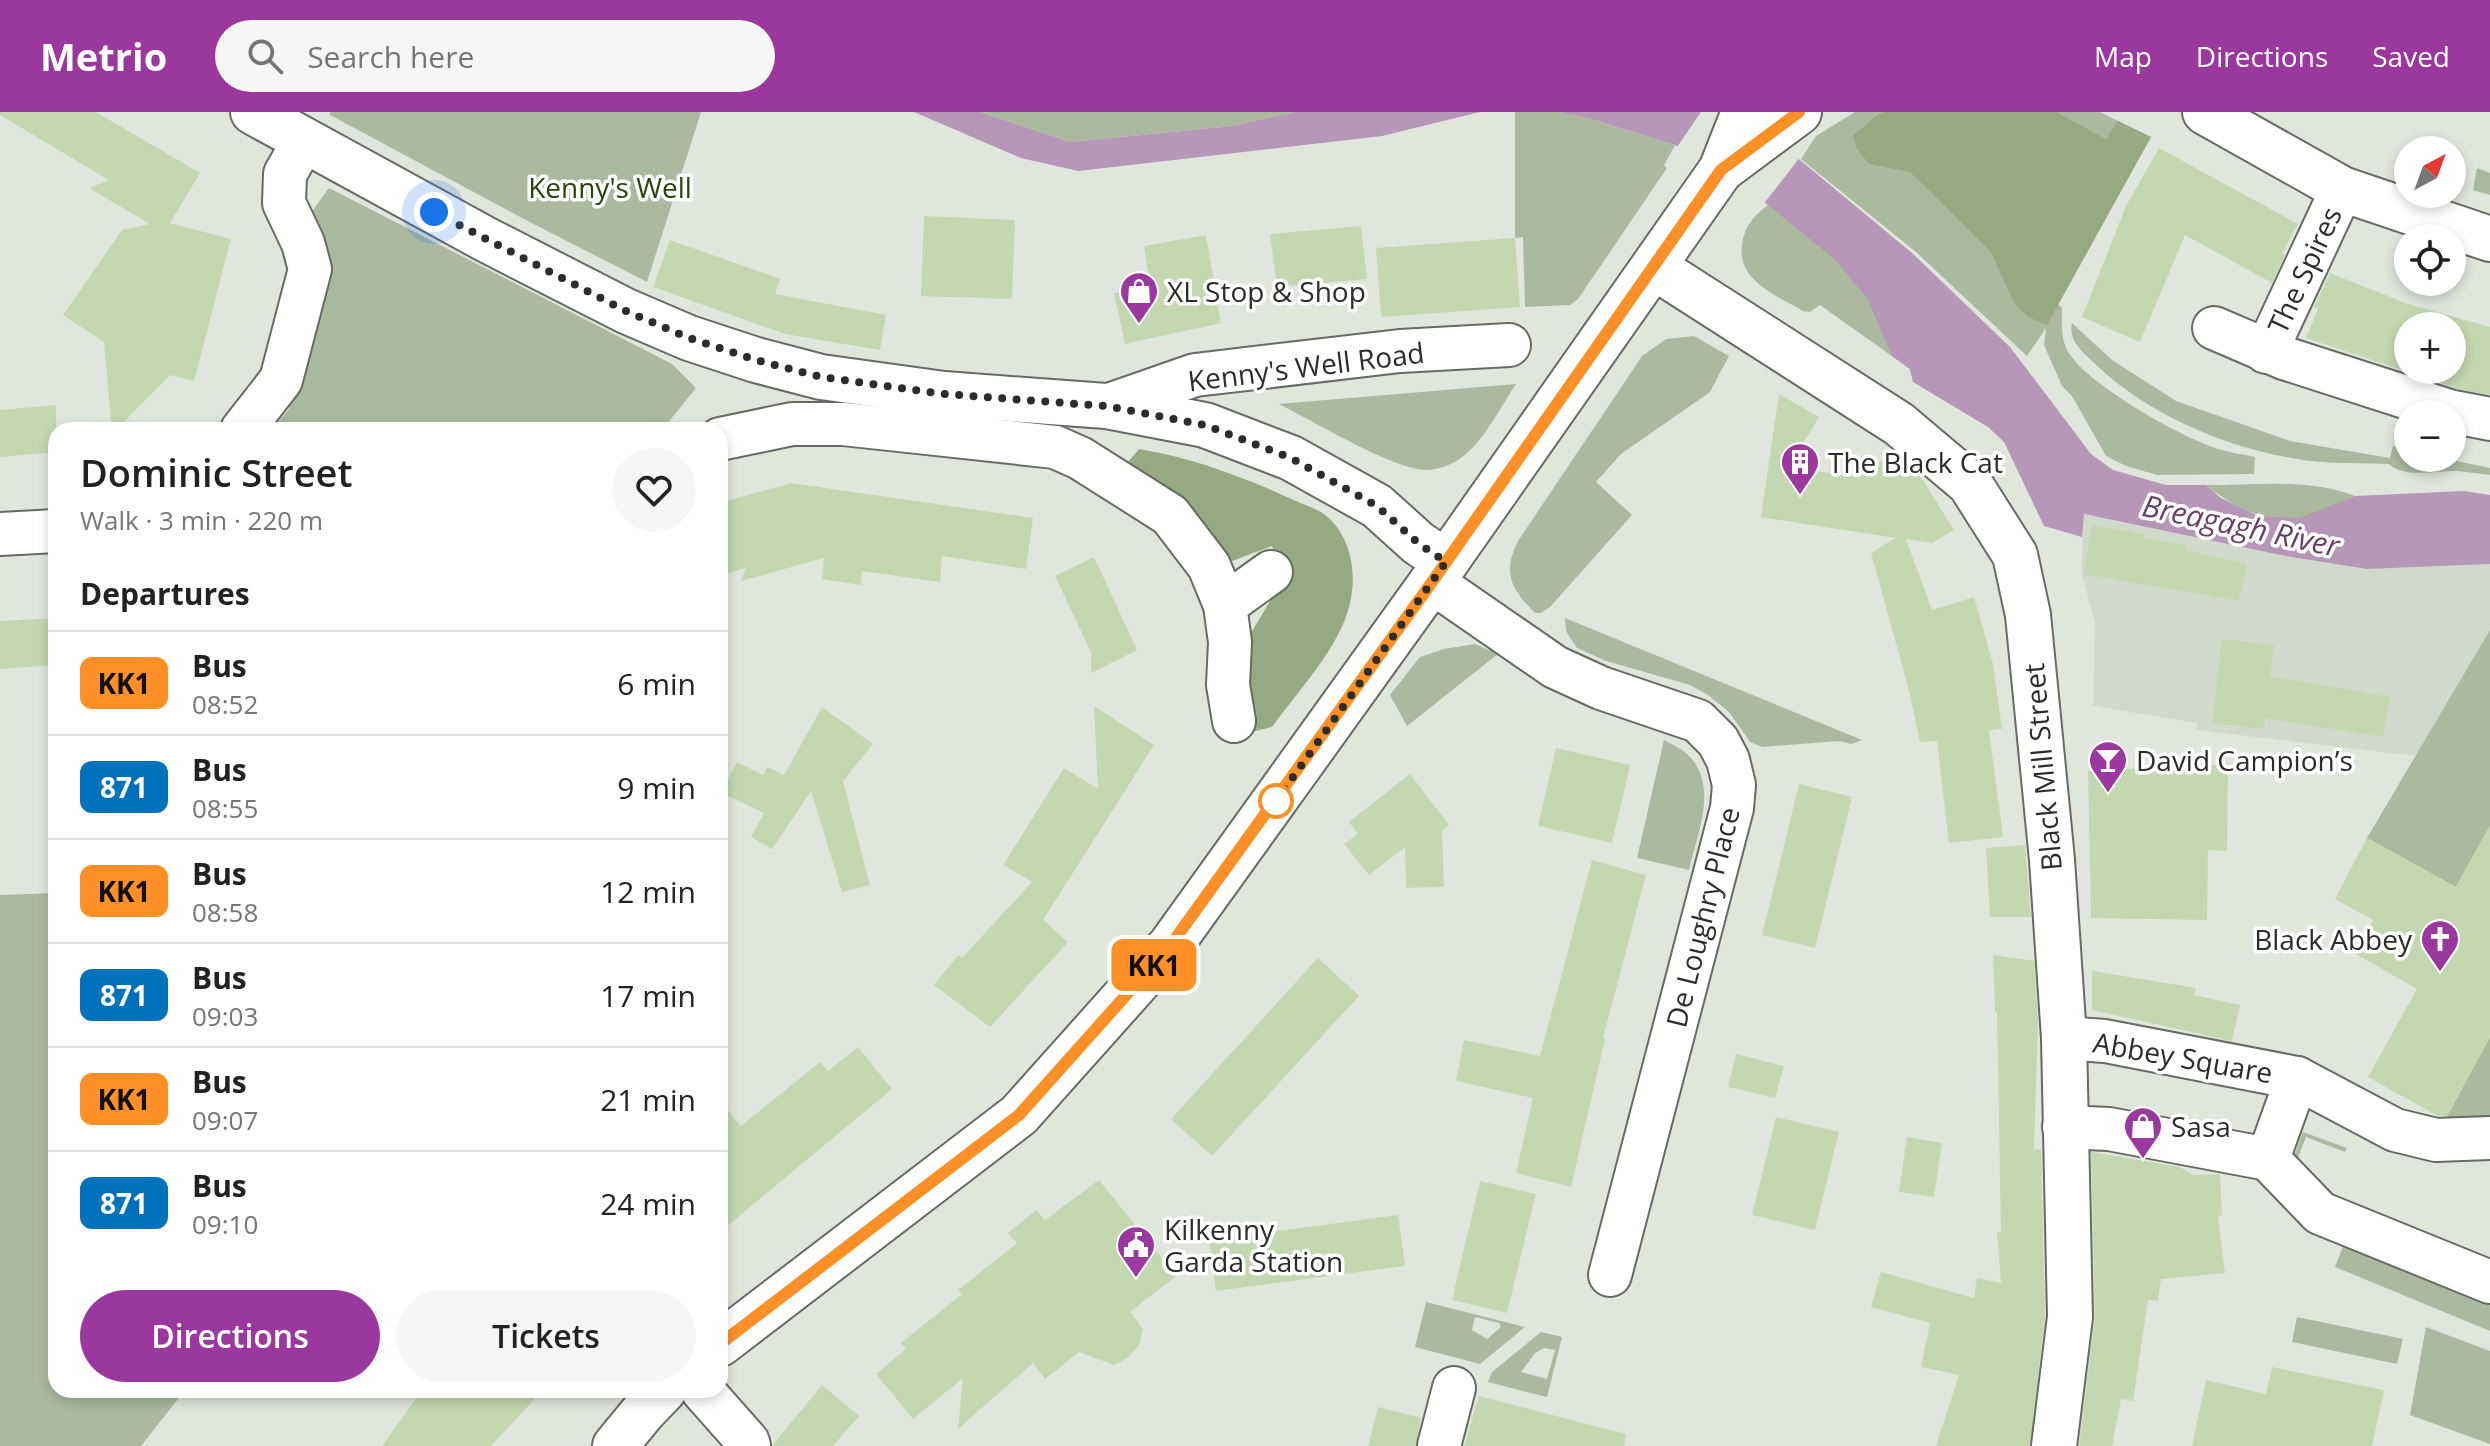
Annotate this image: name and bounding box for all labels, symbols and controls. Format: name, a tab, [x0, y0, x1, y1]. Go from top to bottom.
search box	[215, 20, 775, 92]
text: Metrio	[40, 30, 167, 82]
icon: search	[243, 34, 287, 78]
text: Search here	[307, 36, 474, 77]
text: Map	[2094, 37, 2152, 75]
text: Directions	[2196, 37, 2328, 75]
text: Saved	[2372, 37, 2450, 75]
north arrow	[2394, 136, 2466, 208]
map controls	[2394, 136, 2466, 472]
park label: Kenny's Well	[528, 168, 692, 206]
your location	[414, 192, 454, 232]
street label: The Spires	[2258, 200, 2350, 340]
button: locate	[2394, 224, 2466, 296]
shop icon: XL Stop & Shop	[1118, 270, 1160, 325]
place label: XL Stop & Shop	[1167, 272, 1366, 310]
button: +	[2394, 312, 2466, 384]
street label: Kenny's Well Road	[1186, 333, 1426, 399]
button: −	[2394, 400, 2466, 472]
building icon: The Black Cat	[1779, 441, 1821, 496]
place label: The Black Cat	[1828, 443, 2003, 481]
text: Dominic Street	[80, 446, 353, 498]
button: heart	[612, 448, 696, 532]
water label: Breagagh River	[2139, 484, 2344, 566]
text: Walk · 3 min · 220 m	[80, 502, 323, 538]
text: Departures	[80, 573, 250, 614]
text: Bus	[192, 645, 247, 686]
street label: Black Mill Street	[2014, 662, 2070, 872]
text: 6 min	[617, 663, 696, 704]
text: KK1	[97, 664, 151, 702]
text: 08:52	[192, 686, 258, 722]
bar icon: David Campion’s	[2087, 739, 2129, 794]
place label: David Campion’s	[2136, 741, 2353, 779]
text: Bus	[192, 749, 247, 790]
text: 9 min	[617, 767, 696, 808]
text: 871	[100, 768, 148, 806]
unlabelled marker	[1259, 784, 1293, 818]
text: 08:55	[192, 790, 258, 826]
street label: De Loughry Place	[1656, 803, 1748, 1031]
text: Bus	[192, 853, 247, 894]
text: 12 min	[600, 871, 696, 912]
text: KK1	[97, 872, 151, 910]
text: 08:58	[192, 894, 258, 930]
church icon: Black Abbey	[2419, 918, 2461, 973]
place label: Black Abbey	[2254, 920, 2413, 958]
line badge: KK1	[1108, 939, 1200, 991]
text: KK1	[1127, 946, 1181, 984]
text: Bus	[192, 957, 247, 998]
text: 17 min	[600, 975, 696, 1016]
text: 871	[100, 976, 148, 1014]
text: 09:03	[192, 998, 258, 1034]
street label: Abbey Square	[2090, 1023, 2276, 1091]
text: Bus	[192, 1061, 247, 1102]
text: 21 min	[600, 1079, 696, 1120]
text: KK1	[97, 1080, 151, 1118]
text: 09:07	[192, 1102, 258, 1138]
shop icon: Sasa	[2122, 1105, 2164, 1160]
place label: Sasa	[2171, 1107, 2231, 1145]
text: Bus	[192, 1165, 247, 1206]
text: 24 min	[600, 1183, 696, 1224]
text: 871	[100, 1184, 148, 1222]
text: 09:10	[192, 1206, 258, 1242]
place label: Kilkenny Garda Station	[1164, 1210, 1343, 1280]
public building icon: Kilkenny Garda Station	[1115, 1224, 1157, 1279]
button: Directions	[80, 1290, 380, 1382]
button: Tickets	[396, 1290, 696, 1382]

